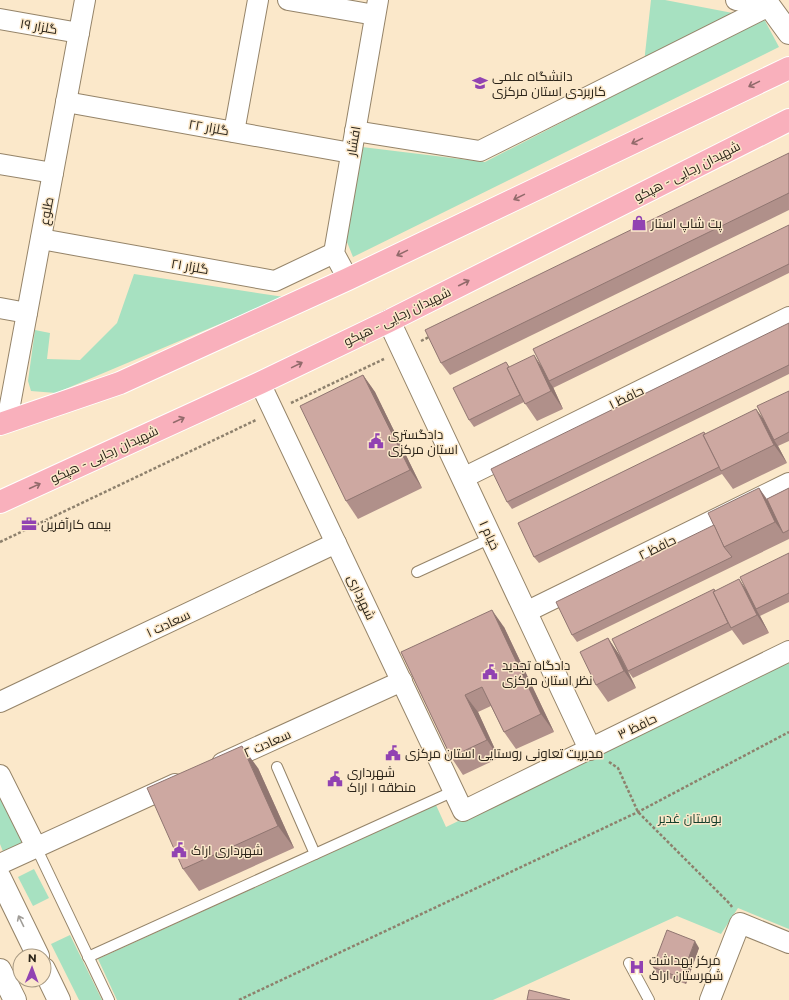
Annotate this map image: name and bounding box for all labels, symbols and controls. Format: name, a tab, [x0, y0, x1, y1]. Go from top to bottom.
street label: گلزار ۱۹	[19, 15, 59, 37]
place label: دانشگاه علمی کاربردی استان مرکزی	[492, 68, 606, 99]
school or university icon: دانشگاه علمی کاربردی استان مرکزی	[471, 74, 489, 92]
one-way arrow	[748, 81, 760, 88]
street label: گلزار ۲۲	[188, 116, 230, 138]
street label: افشار	[342, 125, 363, 158]
street label: شهیدان رجایی - هپکو	[631, 137, 743, 206]
one-way arrow	[631, 138, 643, 145]
one-way arrow	[514, 194, 526, 201]
street label: طلوع	[35, 196, 58, 227]
shop icon: پت شاپ استار	[630, 214, 648, 232]
place label: پت شاپ استار	[650, 215, 723, 233]
one-way arrow	[397, 250, 409, 257]
street label: گلزار ۲۱	[170, 255, 210, 277]
one-way arrow	[458, 279, 470, 287]
street label: شهیدان رجایی - هپکو	[341, 283, 454, 350]
one-way arrow	[291, 361, 303, 368]
street label: حافظ ۱	[606, 382, 646, 412]
one-way arrow	[173, 416, 185, 423]
street label: شهیدان رجایی - هپکو	[48, 422, 161, 487]
place label: دادگستری استان مرکزی	[388, 426, 458, 457]
public building icon: دادگستری استان مرکزی	[367, 432, 385, 450]
one-way arrow	[29, 482, 41, 489]
office icon: بیمه کارآفرین	[20, 515, 38, 533]
place label: بیمه کارآفرین	[41, 516, 111, 532]
street label: خیام ۱	[475, 518, 504, 553]
street label: حافظ ۲	[636, 531, 678, 563]
street label: شهرداری	[345, 572, 379, 622]
street label: سعادت ۱	[143, 606, 193, 640]
place label: دادگاه تجدید نظر استان مرکزی	[502, 657, 592, 688]
public building icon: دادگاه تجدید نظر استان مرکزی	[481, 663, 499, 681]
street label: حافظ ۳	[615, 710, 659, 742]
street label: سعادت ۲	[241, 726, 293, 760]
public building icon: مدیریت تعاونی روستایی استان مرکزی	[384, 744, 402, 762]
place label: مدیریت تعاونی روستایی استان مرکزی	[405, 745, 603, 761]
place label: شهرداری منطقه ۱ اراک	[347, 764, 416, 795]
public building icon: شهرداری منطقه ۱ اراک	[326, 770, 344, 788]
park label: بوستان غدیر	[657, 810, 722, 826]
public building icon: شهرداری اراک	[170, 841, 188, 859]
place label: شهرداری اراک	[191, 842, 263, 858]
one-way arrow	[17, 915, 24, 927]
north arrow	[12, 948, 52, 988]
text: N	[28, 951, 37, 965]
place label: مرکز بهداشت شهرستان اراک	[649, 952, 723, 983]
hospital icon: مرکز بهداشت شهرستان اراک	[628, 958, 646, 976]

